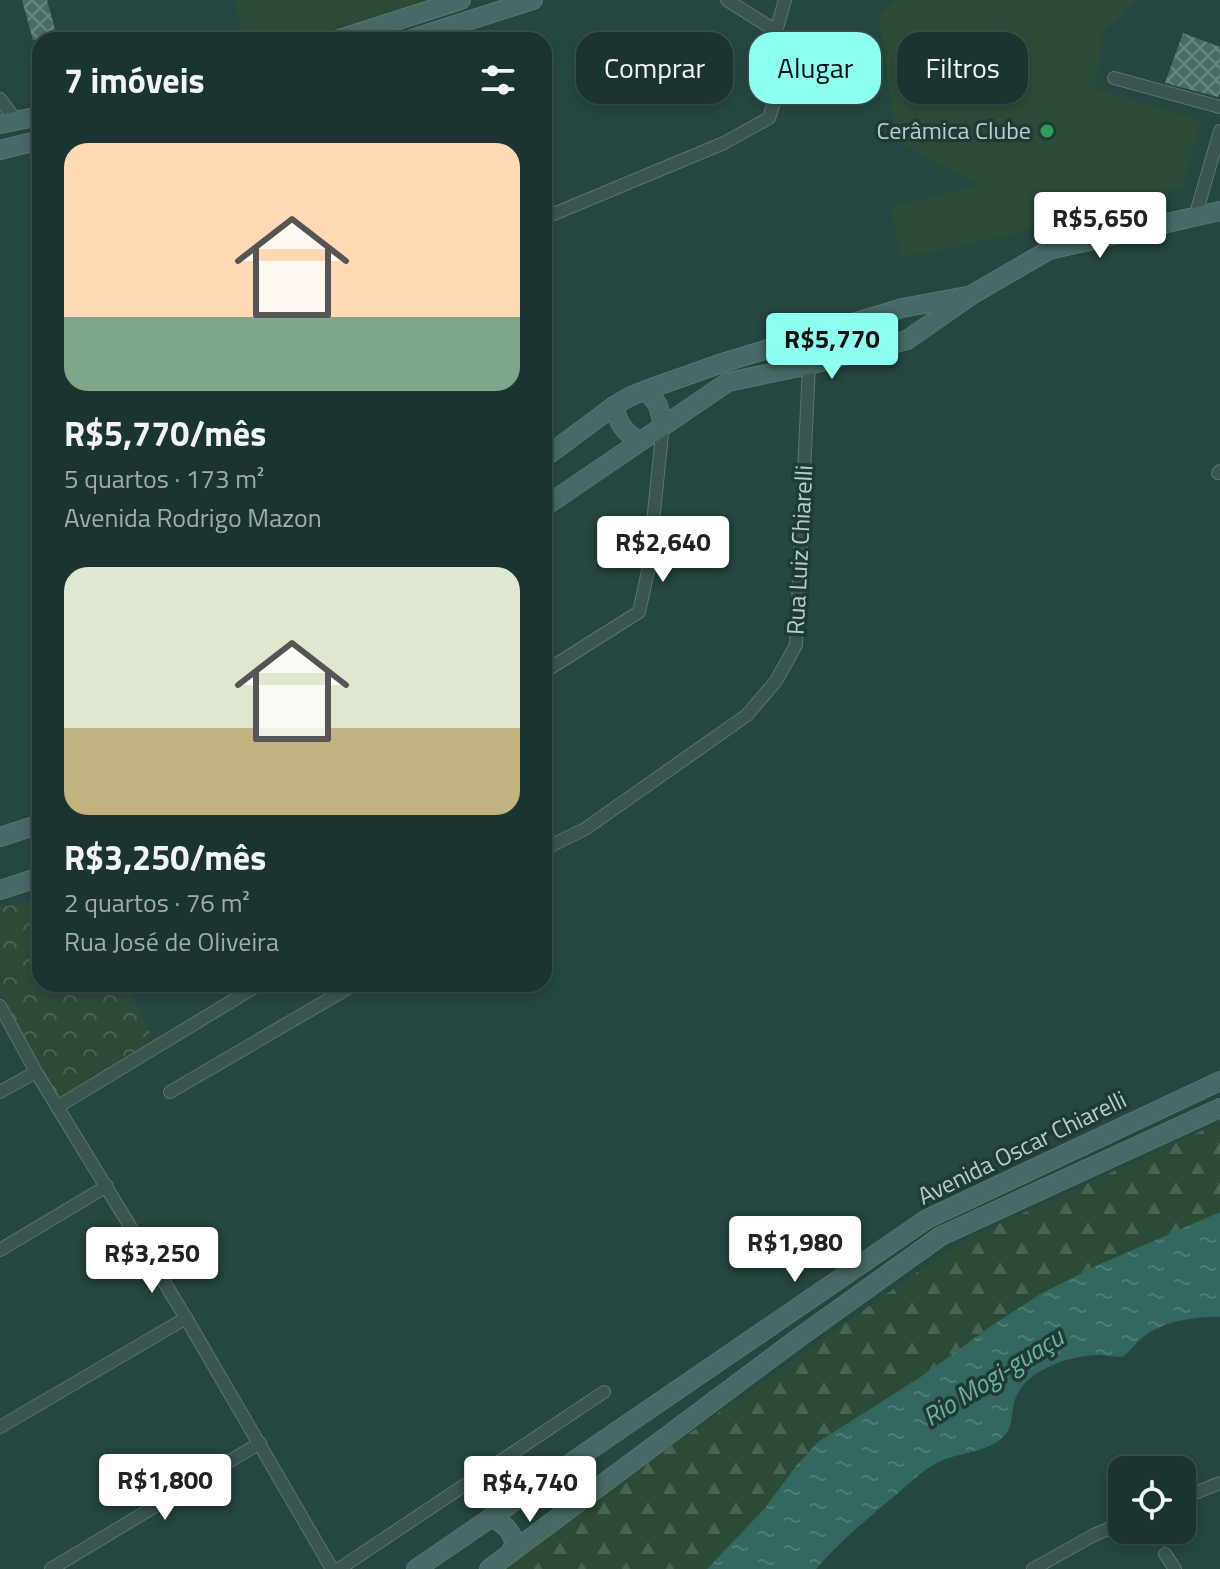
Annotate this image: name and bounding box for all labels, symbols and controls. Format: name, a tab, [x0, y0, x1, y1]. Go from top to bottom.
chip: Comprar	[576, 32, 733, 104]
chip: Alugar	[749, 32, 881, 104]
chip: Filtros	[897, 32, 1028, 104]
text: 7 imóveis	[64, 54, 205, 106]
icon: filters	[476, 58, 520, 102]
place label: Cerâmica Clube	[877, 112, 1031, 148]
marker: Cerâmica Clube	[1038, 122, 1056, 140]
pin: R$5,650	[1026, 192, 1174, 260]
icon: home	[220, 195, 364, 339]
text: R$5,650	[1052, 198, 1148, 237]
pin: R$5,770	[758, 313, 906, 381]
text: R$5,770	[784, 319, 880, 358]
text: R$5,770/mês	[64, 407, 266, 459]
text: 5 quartos · 173 m²	[64, 459, 264, 498]
street label: Rua Luiz Chiarelli	[777, 464, 821, 636]
text: Avenida Rodrigo Mazon	[64, 498, 322, 537]
pin: R$2,640	[589, 516, 737, 584]
text: R$2,640	[615, 522, 711, 561]
icon: home	[220, 619, 364, 763]
text: R$3,250/mês	[64, 831, 266, 883]
text: 2 quartos · 76 m²	[64, 883, 250, 922]
text: Rua José de Oliveira	[64, 922, 279, 961]
street label: Avenida Oscar Chiarelli	[911, 1081, 1132, 1213]
pin: R$1,980	[721, 1216, 869, 1284]
text: R$1,980	[747, 1222, 843, 1261]
pin: R$3,250	[78, 1227, 226, 1295]
text: R$3,250	[104, 1233, 200, 1272]
water label: Rio Mogi-guaçu	[915, 1317, 1072, 1435]
pin: R$1,800	[91, 1454, 239, 1522]
pin: R$4,740	[456, 1456, 604, 1524]
map controls	[1108, 1456, 1196, 1544]
button: locate	[1108, 1456, 1196, 1544]
text: R$1,800	[117, 1460, 213, 1499]
text: R$4,740	[482, 1462, 578, 1501]

